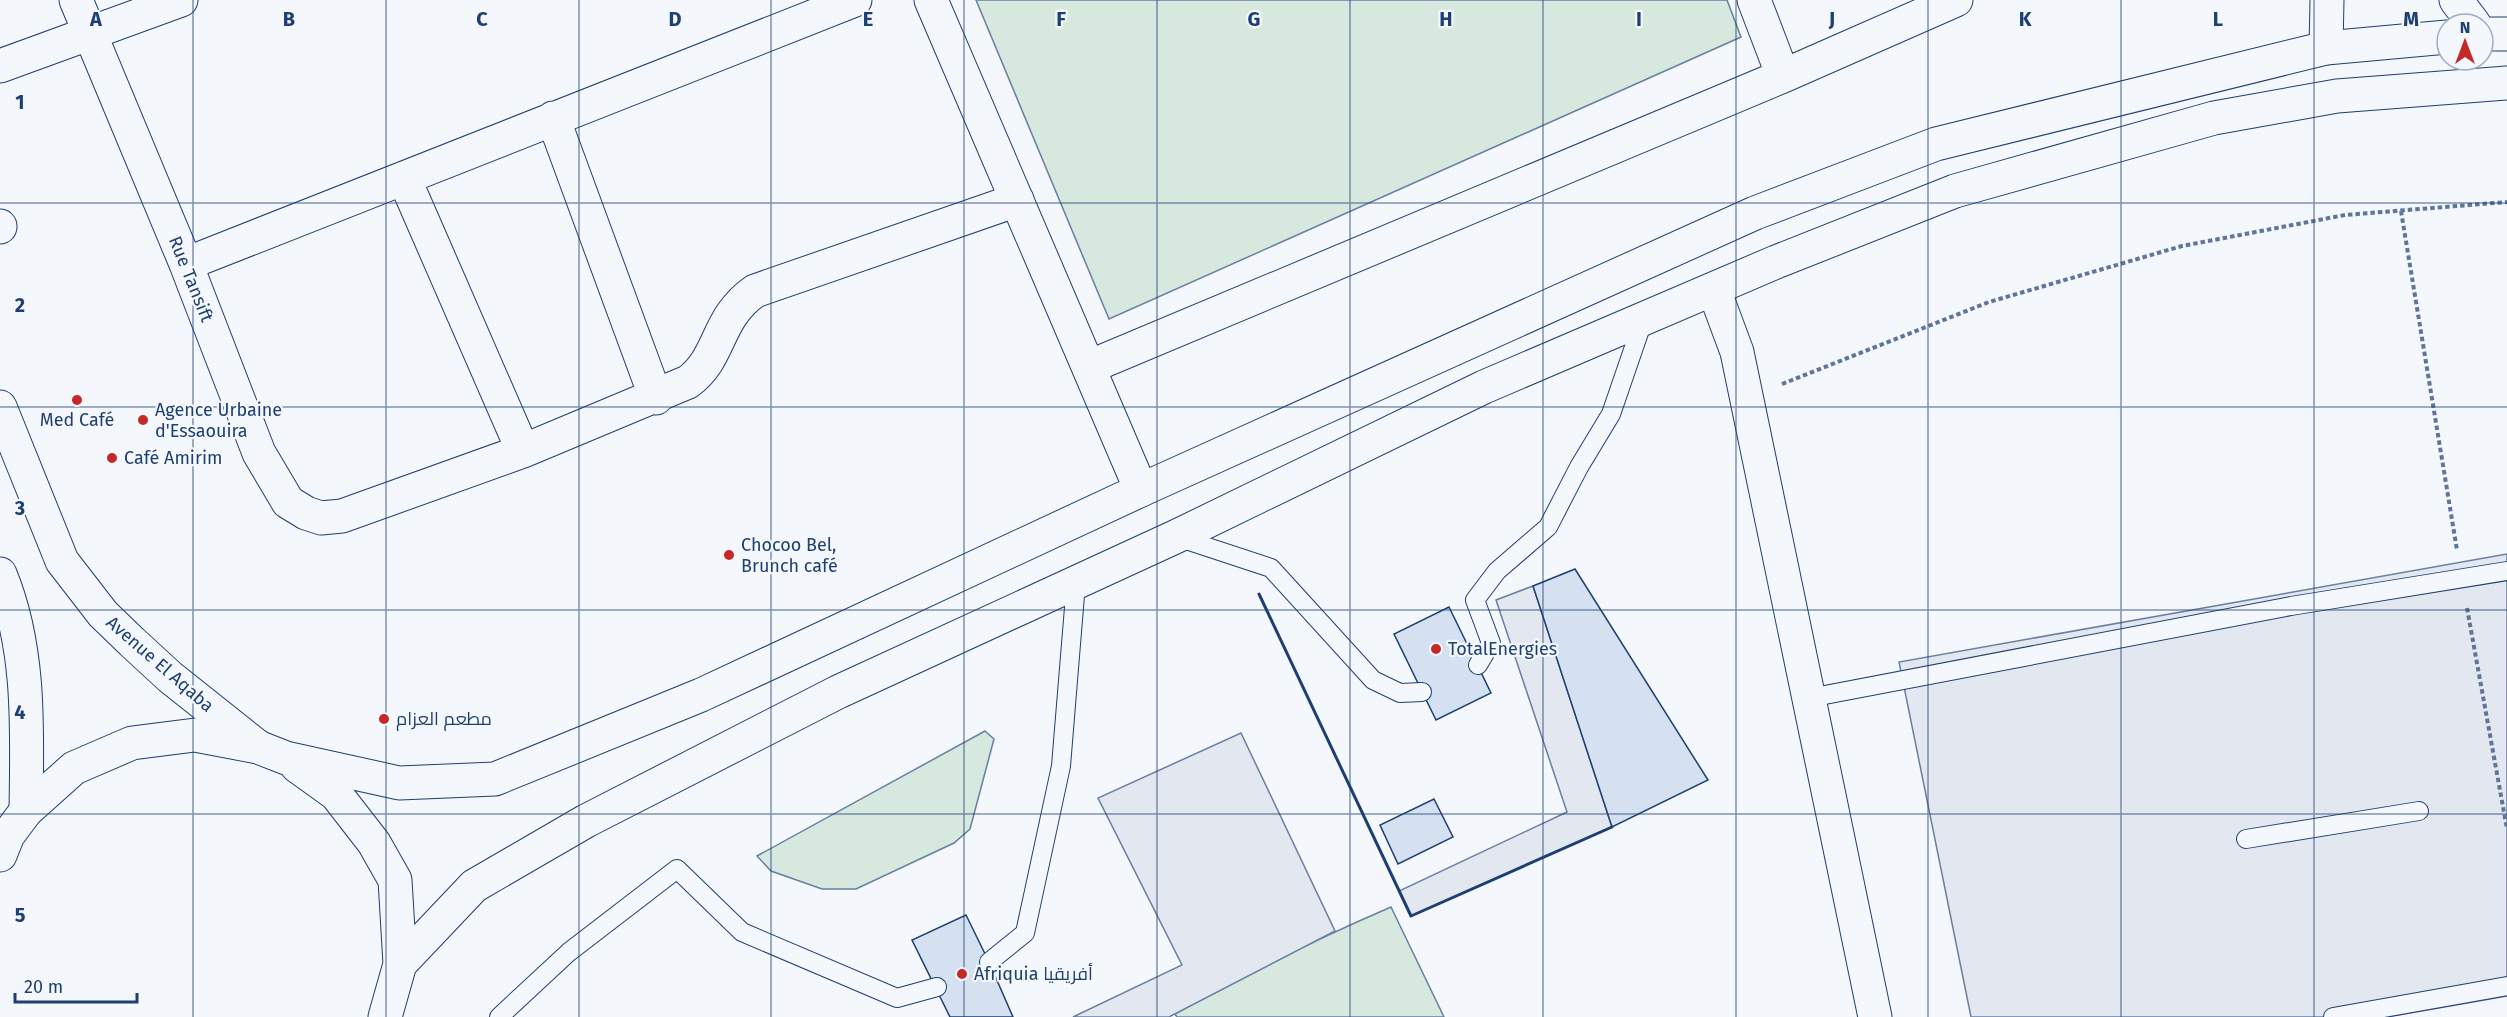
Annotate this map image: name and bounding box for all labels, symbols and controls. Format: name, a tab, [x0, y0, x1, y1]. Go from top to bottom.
text: A	[89, 7, 103, 31]
text: B	[283, 7, 295, 31]
text: C	[476, 7, 488, 31]
text: D	[668, 7, 682, 31]
text: E	[863, 7, 873, 31]
text: F	[1056, 7, 1066, 31]
text: G	[1248, 7, 1260, 31]
text: H	[1439, 7, 1453, 31]
text: I	[1636, 7, 1642, 31]
text: J	[1828, 7, 1835, 31]
text: K	[2019, 7, 2032, 31]
text: L	[2213, 7, 2223, 31]
text: M	[2403, 7, 2419, 31]
north arrow	[2435, 12, 2495, 72]
text: N	[2460, 18, 2470, 37]
text: 1	[15, 90, 25, 114]
street label: Rue Tansift	[164, 233, 218, 326]
text: 2	[15, 293, 25, 317]
marker: Med Café	[70, 393, 84, 407]
place label: Agence Urbaine d'Essaouira	[155, 399, 282, 442]
place label: Med Café	[40, 409, 114, 431]
marker: Agence Urbaine d'Essaouira	[136, 413, 150, 427]
place label: Café Amirim	[124, 447, 222, 469]
marker: Café Amirim	[105, 451, 119, 465]
text: 3	[14, 496, 25, 520]
place label: Chocoo Bel, Brunch café	[741, 534, 838, 577]
marker: Chocoo Bel, Brunch café	[722, 548, 736, 562]
street label: Avenue El Aqaba	[102, 611, 218, 717]
place label: TotalEnergies	[1448, 638, 1557, 660]
marker: TotalEnergies	[1429, 642, 1443, 656]
text: 4	[14, 700, 26, 724]
place label: مطعم العزام	[396, 708, 492, 731]
marker: مطعم العزام	[377, 712, 391, 726]
text: 5	[15, 903, 26, 927]
place label: Afriquia أفريقيا	[974, 963, 1093, 985]
scale bar	[15, 966, 136, 1004]
marker: Afriquia أفريقيا	[955, 967, 969, 981]
text: 20 m	[24, 976, 63, 998]

